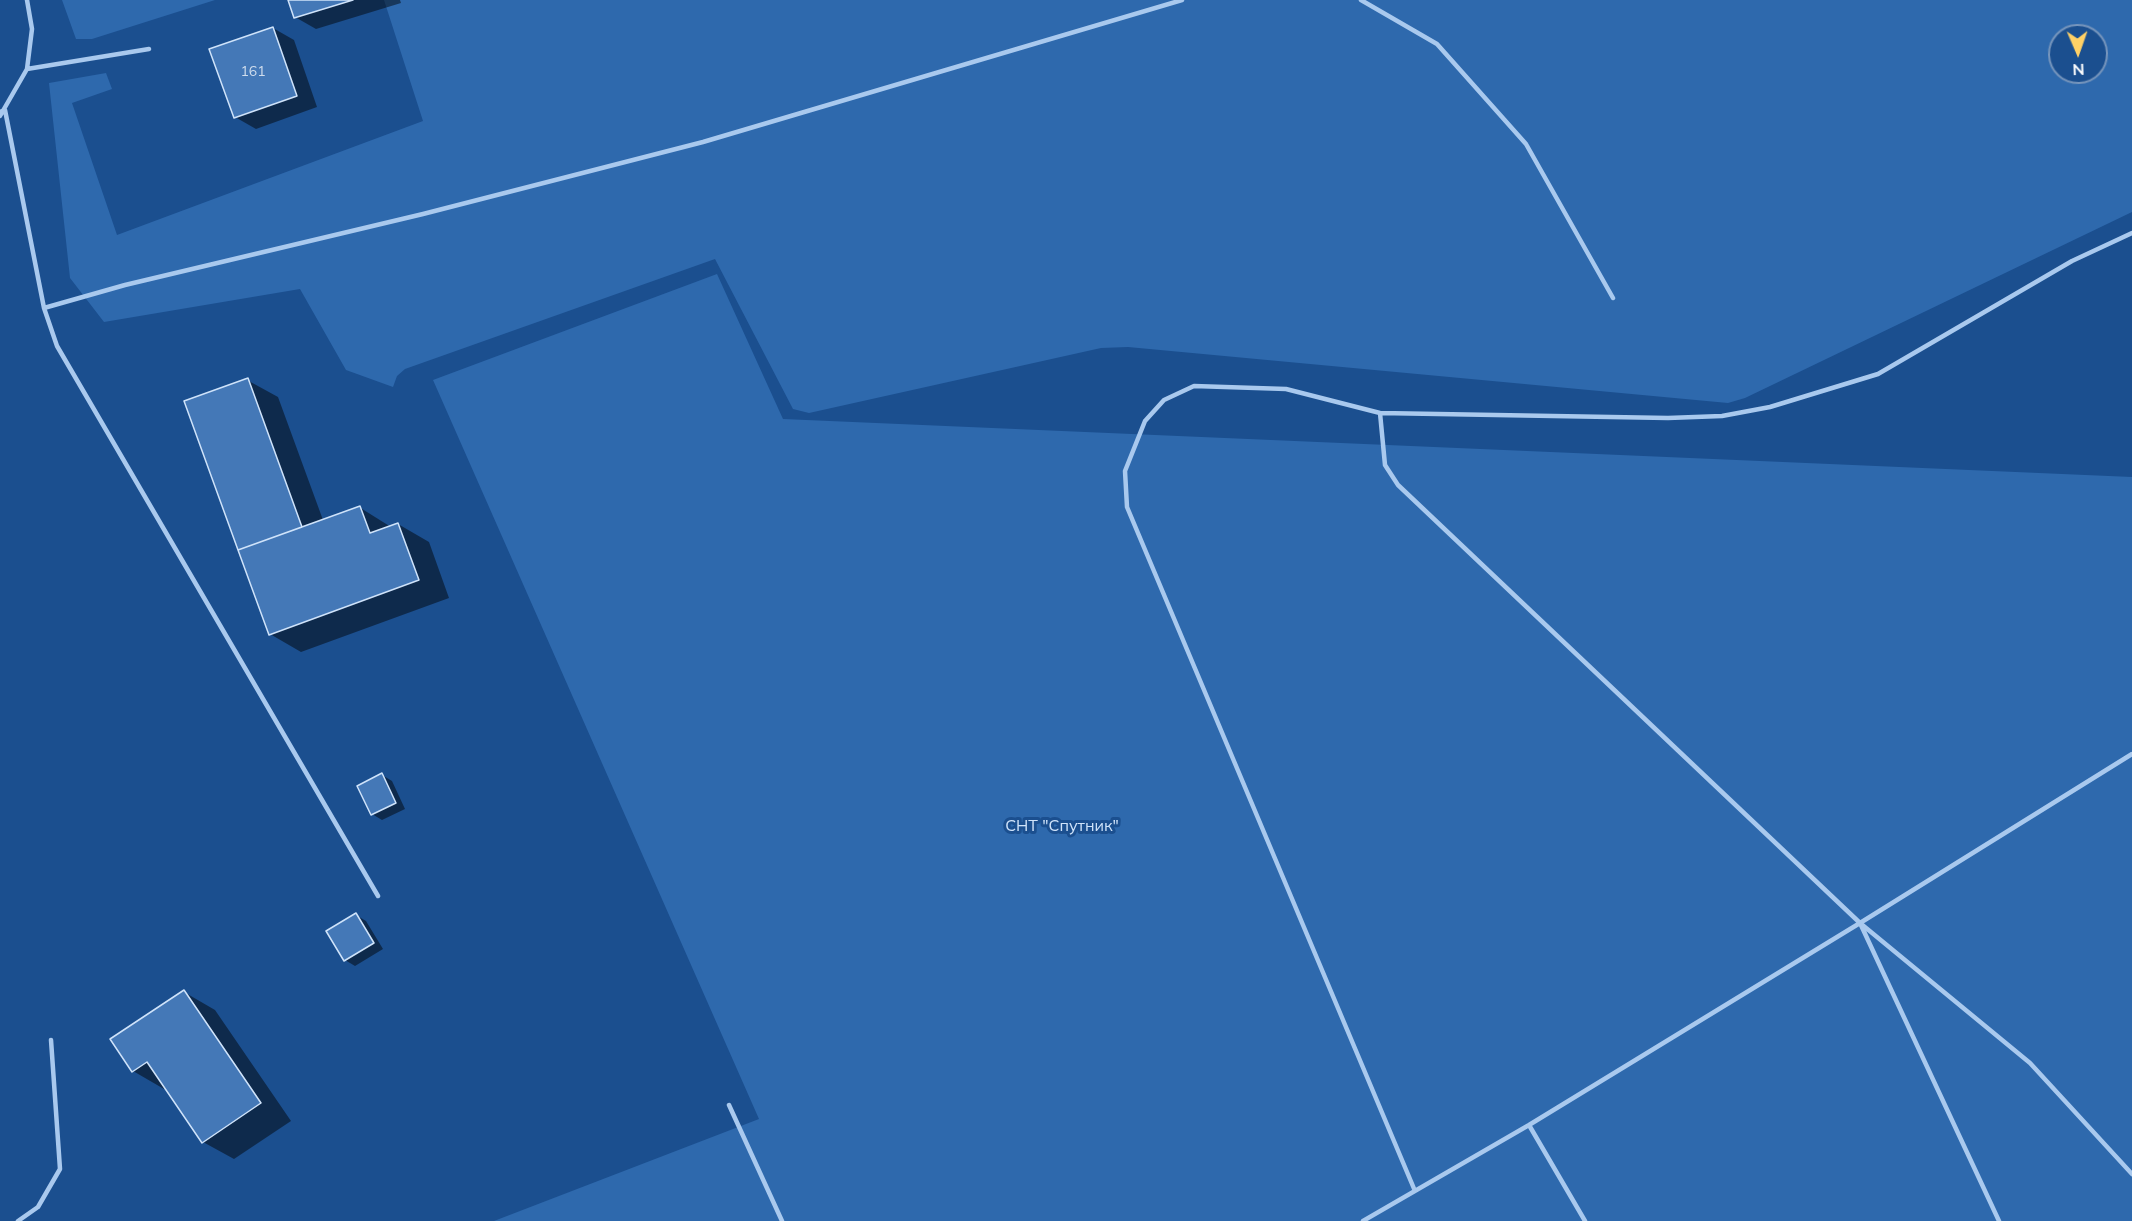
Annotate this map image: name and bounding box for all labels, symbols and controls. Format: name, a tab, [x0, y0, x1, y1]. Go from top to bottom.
north arrow	[2048, 24, 2108, 84]
text: N	[2072, 60, 2085, 80]
house number: 161	[240, 64, 266, 80]
park label: СНТ "Спутник"	[1005, 816, 1119, 836]

